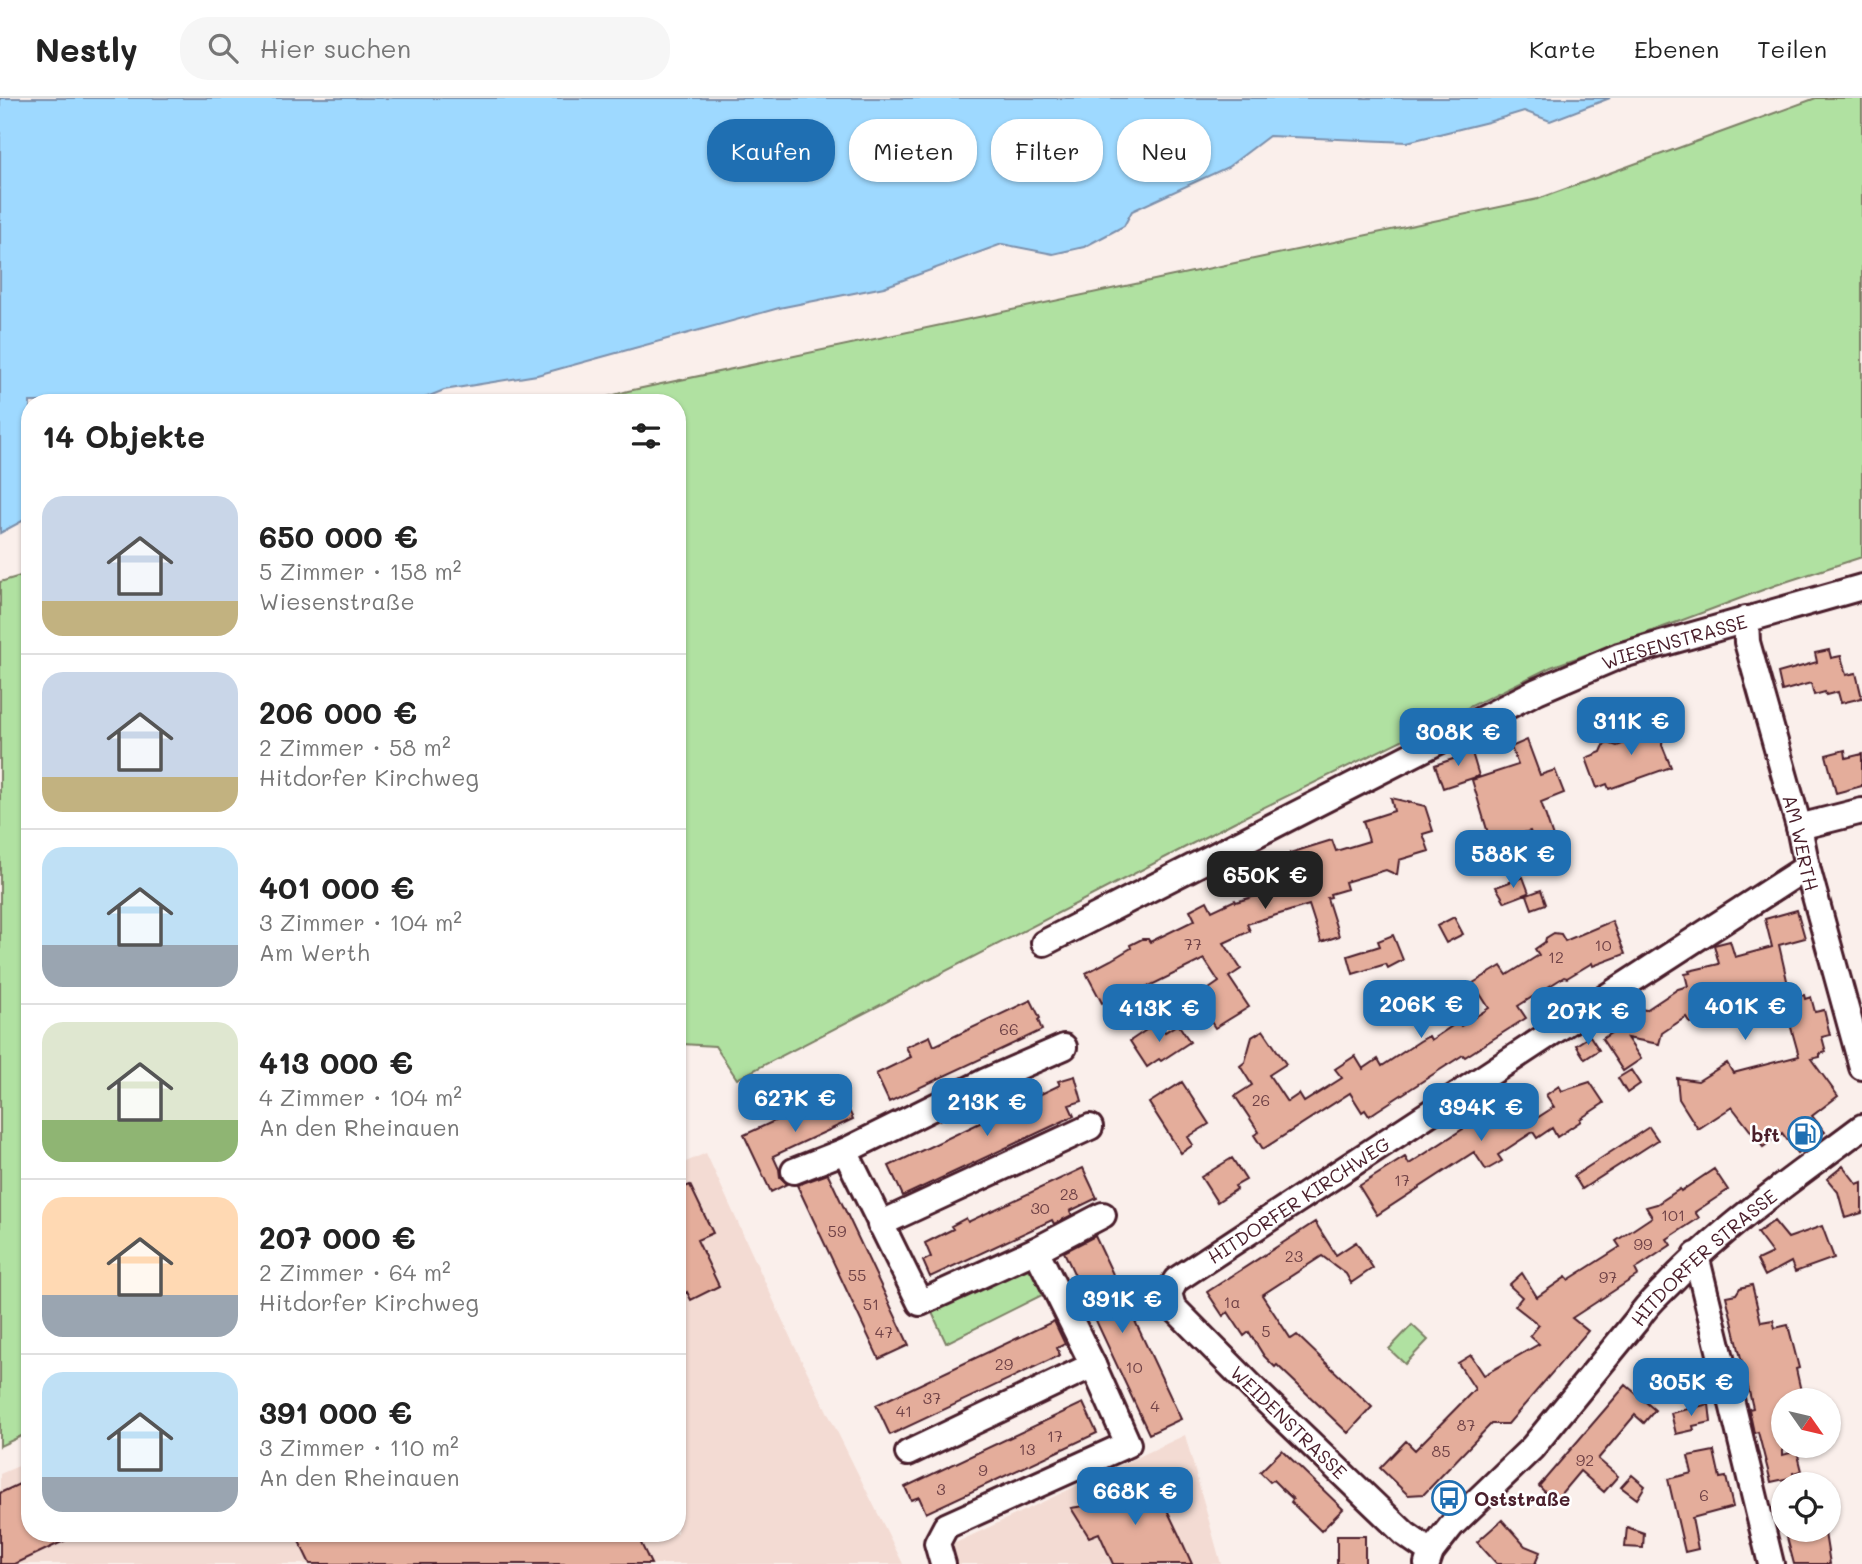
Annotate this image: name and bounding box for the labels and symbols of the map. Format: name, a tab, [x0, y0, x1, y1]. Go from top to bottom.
street label: WIESENSTRASSE	[1597, 608, 1750, 675]
pin: 311K €	[1574, 698, 1688, 757]
pin: 308K €	[1401, 708, 1515, 768]
street label: AM WERTH	[1778, 792, 1825, 894]
pin: 588K €	[1456, 830, 1570, 890]
pin: 650K €	[1208, 852, 1322, 911]
house number: 77	[1184, 933, 1202, 954]
house number: 10	[1594, 934, 1612, 955]
house number: 12	[1548, 946, 1564, 967]
pin: 206K €	[1364, 981, 1478, 1040]
pin: 401K €	[1688, 982, 1802, 1042]
pin: 413K €	[1102, 984, 1216, 1044]
pin: 207K €	[1531, 988, 1645, 1047]
house number: 66	[999, 1018, 1019, 1039]
pin: 627K €	[738, 1074, 852, 1134]
pin: 213K €	[930, 1079, 1044, 1138]
pin: 394K €	[1424, 1084, 1538, 1143]
house number: 26	[1252, 1089, 1270, 1110]
fuel station icon: bft	[1786, 1115, 1824, 1153]
place label: bft	[1751, 1122, 1780, 1147]
street label: HITDORFER KIRCHWEG	[1202, 1130, 1394, 1269]
house number: 17	[1394, 1169, 1410, 1190]
house number: 28	[1060, 1183, 1079, 1204]
street label: HITDORFER STRASSE	[1624, 1183, 1781, 1330]
house number: 30	[1030, 1197, 1050, 1218]
house number: 101	[1661, 1204, 1685, 1225]
house number: 59	[828, 1220, 846, 1241]
house number: 99	[1634, 1233, 1652, 1254]
house number: 23	[1285, 1245, 1303, 1266]
house number: 55	[848, 1264, 866, 1285]
house number: 97	[1599, 1266, 1617, 1287]
pin: 391K €	[1065, 1276, 1179, 1335]
house number: 1a	[1223, 1291, 1241, 1312]
house number: 51	[863, 1293, 879, 1314]
house number: 5	[1261, 1320, 1271, 1341]
house number: 47	[875, 1321, 893, 1342]
house number: 29	[995, 1353, 1013, 1374]
house number: 10	[1125, 1356, 1143, 1377]
pin: 305K €	[1634, 1358, 1748, 1418]
street label: WEIDENSTRASSE	[1225, 1360, 1353, 1484]
house number: 37	[923, 1387, 941, 1408]
north arrow	[1771, 1388, 1841, 1458]
house number: 4	[1150, 1395, 1160, 1416]
house number: 41	[896, 1400, 912, 1421]
house number: 87	[1457, 1414, 1475, 1435]
house number: 17	[1047, 1425, 1063, 1446]
house number: 13	[1019, 1438, 1035, 1459]
house number: 85	[1431, 1440, 1451, 1461]
house number: 92	[1576, 1449, 1594, 1470]
house number: 9	[978, 1459, 988, 1480]
pin: 668K €	[1078, 1468, 1192, 1527]
house number: 3	[936, 1478, 946, 1499]
bus stop icon: Oststraße	[1430, 1479, 1468, 1517]
house number: 6	[1699, 1484, 1709, 1505]
place label: Oststraße	[1474, 1486, 1570, 1511]

